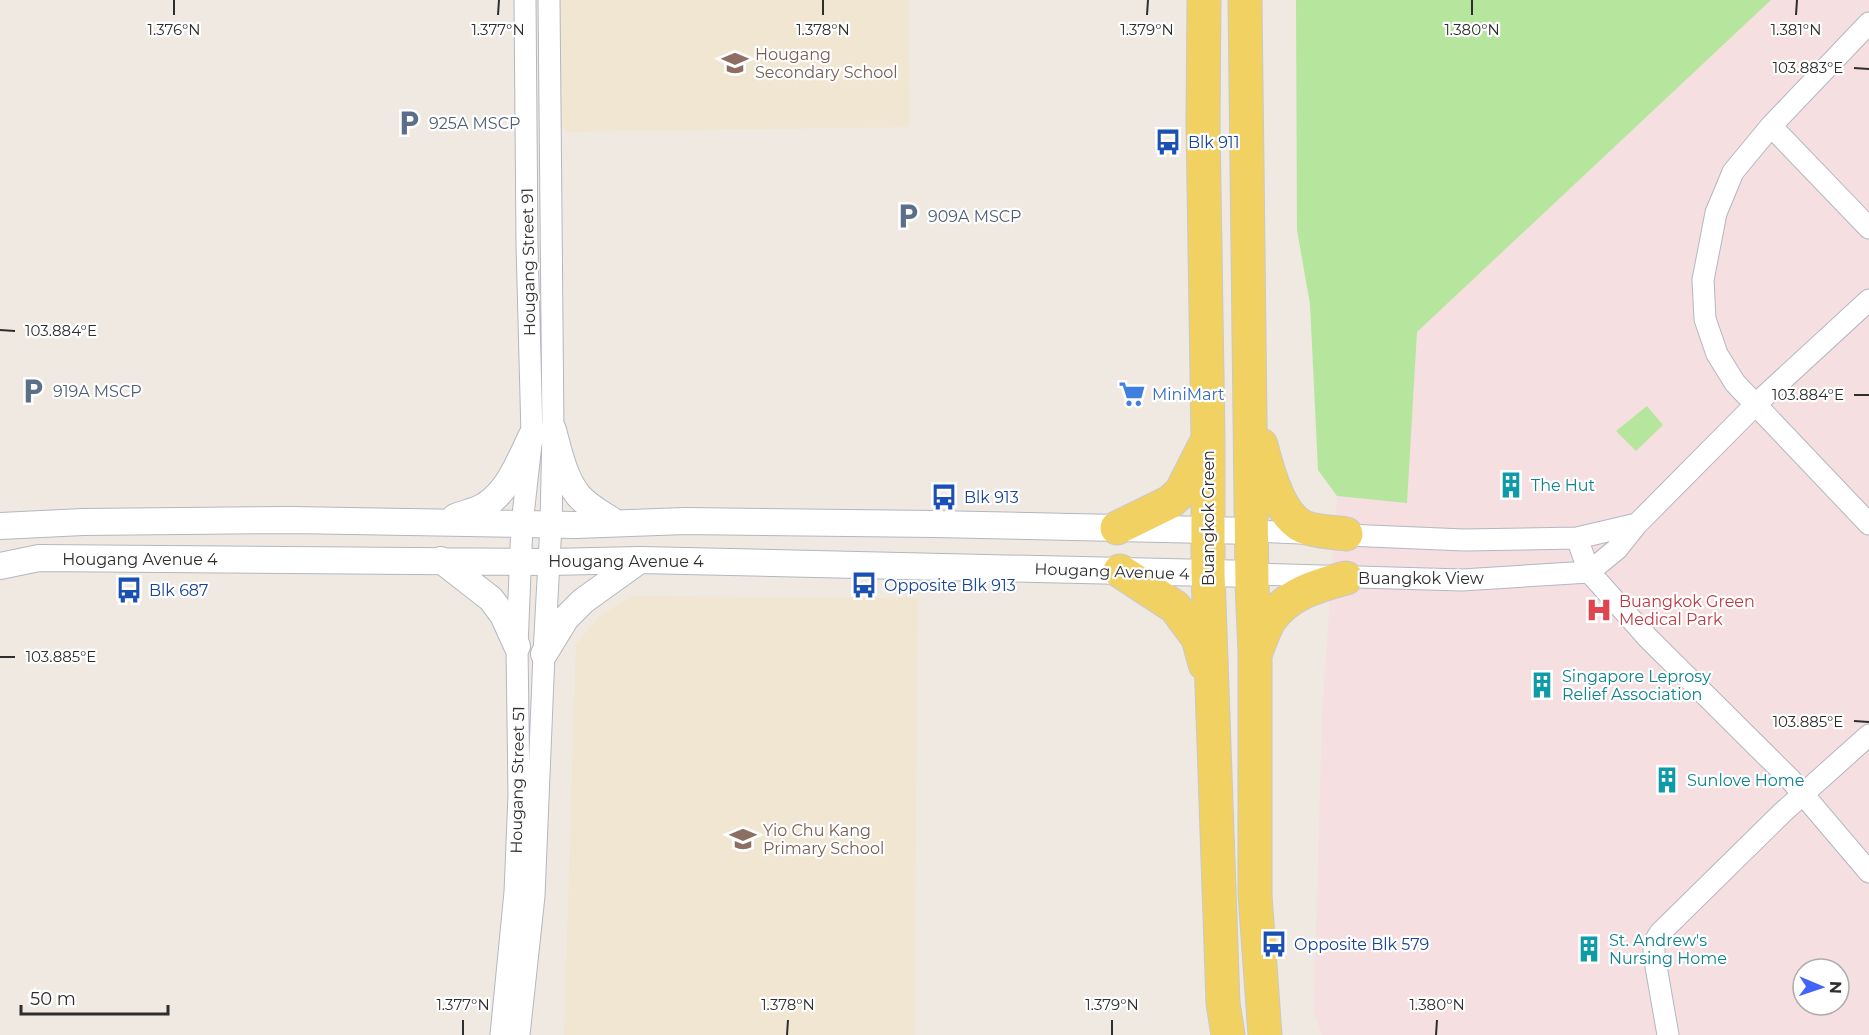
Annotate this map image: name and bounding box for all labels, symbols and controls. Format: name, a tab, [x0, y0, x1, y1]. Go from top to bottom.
text: 1.376°N	[148, 20, 200, 39]
text: 1.377°N	[471, 20, 525, 39]
text: 1.378°N	[796, 20, 850, 39]
text: 1.379°N	[1120, 20, 1174, 39]
text: 1.380°N	[1444, 20, 1500, 39]
text: 1.381°N	[1771, 20, 1821, 39]
place label: Hougang Secondary School	[755, 45, 898, 82]
school or university icon: Hougang Secondary School	[720, 48, 750, 78]
text: 103.883°E	[1773, 58, 1843, 77]
parking icon: 925A MSCP	[394, 108, 424, 138]
place label: 925A MSCP	[429, 114, 521, 133]
bus stop icon: Blk 911	[1153, 127, 1183, 157]
place label: Blk 911	[1188, 133, 1239, 152]
street label: Hougang Street 91	[518, 188, 539, 336]
parking icon: 909A MSCP	[893, 201, 923, 231]
place label: 909A MSCP	[928, 207, 1022, 226]
text: 103.884°E	[25, 321, 97, 340]
parking icon: 919A MSCP	[18, 376, 48, 406]
supermarket icon: MiniMart	[1117, 379, 1147, 409]
place label: 919A MSCP	[53, 382, 142, 401]
place label: MiniMart	[1152, 385, 1225, 404]
text: 103.884°E	[1772, 385, 1844, 404]
street label: Buangkok Green	[1199, 450, 1218, 586]
building icon: The Hut	[1496, 470, 1526, 500]
place label: The Hut	[1531, 476, 1596, 495]
bus stop icon: Blk 913	[929, 482, 959, 512]
place label: Blk 913	[964, 488, 1019, 507]
street label: Hougang Avenue 4	[62, 550, 218, 569]
street label: Hougang Avenue 4	[548, 552, 704, 571]
street label: Hougang Avenue 4	[1034, 559, 1190, 584]
street label: Buangkok View	[1358, 569, 1484, 588]
bus stop icon: Opposite Blk 913	[849, 570, 879, 600]
bus stop icon: Blk 687	[114, 575, 144, 605]
place label: Opposite Blk 913	[884, 576, 1016, 595]
place label: Blk 687	[149, 581, 209, 600]
place label: Buangkok Green Medical Park	[1619, 592, 1755, 629]
hospital icon: Buangkok Green Medical Park	[1584, 595, 1614, 625]
text: 103.885°E	[26, 647, 96, 666]
place label: Singapore Leprosy Relief Association	[1562, 667, 1711, 704]
building icon: Singapore Leprosy Relief Association	[1527, 670, 1557, 700]
street label: Hougang Street 51	[507, 706, 528, 854]
text: 103.885°E	[1773, 712, 1843, 731]
building icon: Sunlove Home	[1652, 765, 1682, 795]
place label: Sunlove Home	[1687, 771, 1804, 790]
place label: Yio Chu Kang Primary School	[763, 821, 884, 858]
school or university icon: Yio Chu Kang Primary School	[728, 824, 758, 854]
bus stop icon: Opposite Blk 579	[1259, 929, 1289, 959]
place label: St. Andrew's Nursing Home	[1609, 931, 1727, 968]
building icon: St. Andrew's Nursing Home	[1574, 934, 1604, 964]
place label: Opposite Blk 579	[1294, 935, 1429, 954]
north arrow	[1791, 957, 1851, 1017]
scale bar	[21, 978, 168, 1016]
text: N	[1826, 981, 1845, 994]
text: 50 m	[30, 988, 76, 1010]
text: 1.377°N	[436, 995, 490, 1014]
text: 1.378°N	[761, 995, 815, 1014]
text: 1.379°N	[1085, 995, 1139, 1014]
text: 1.380°N	[1409, 995, 1465, 1014]

